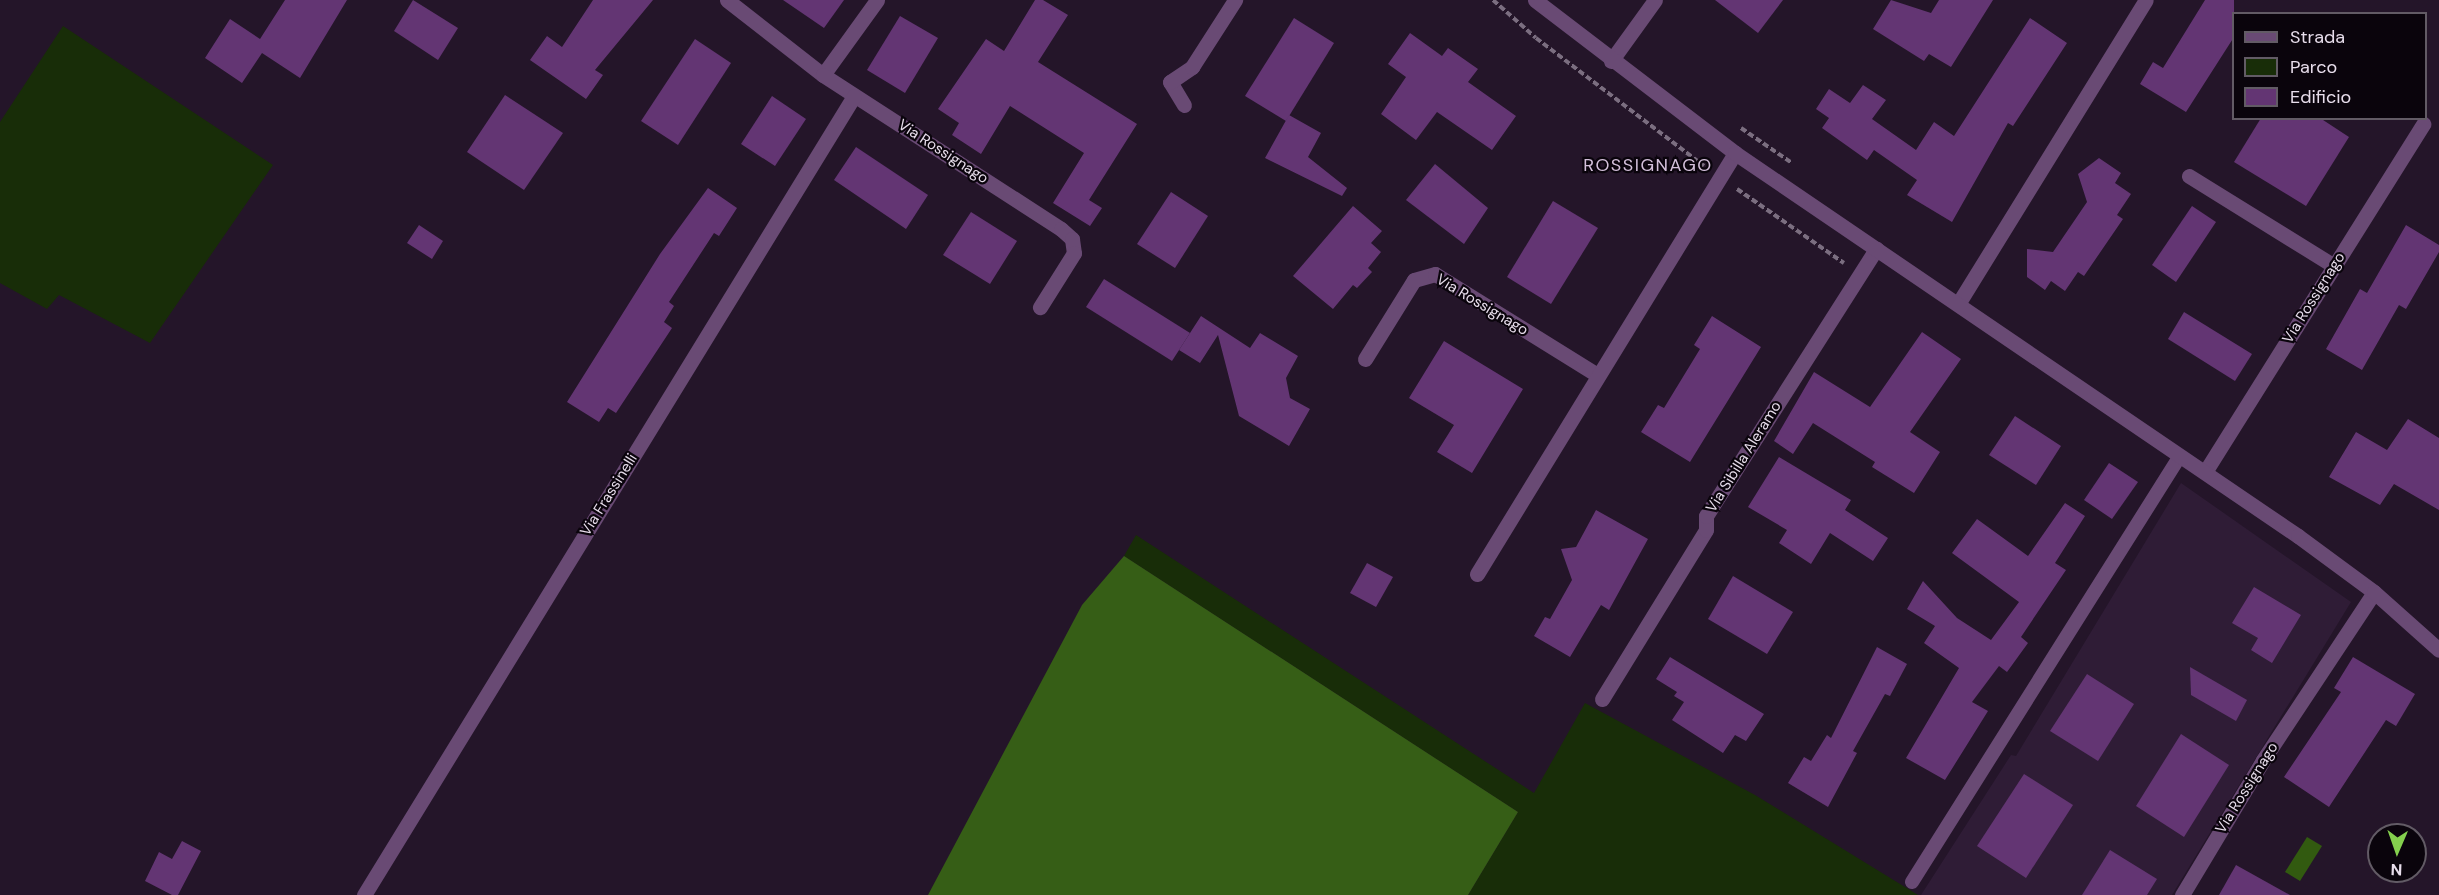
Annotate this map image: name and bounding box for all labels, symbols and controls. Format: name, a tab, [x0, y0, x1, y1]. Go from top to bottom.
legend	[2232, 12, 2427, 120]
text: Strada	[2290, 25, 2345, 49]
text: Parco	[2290, 55, 2337, 79]
text: Edificio	[2290, 85, 2351, 109]
street label: Via Rossignago	[895, 116, 991, 188]
district label: ROSSIGNAGO	[1583, 154, 1713, 176]
street label: Via Rossignago	[2279, 249, 2349, 347]
street label: Via Rossignago	[1433, 271, 1531, 339]
street label: Via Sibilla Aleramo	[1703, 398, 1785, 516]
street label: Via Frassinelli	[577, 451, 641, 539]
street label: Via Rossignago	[2212, 739, 2282, 837]
north arrow	[2367, 823, 2427, 883]
text: N	[2390, 859, 2403, 880]

